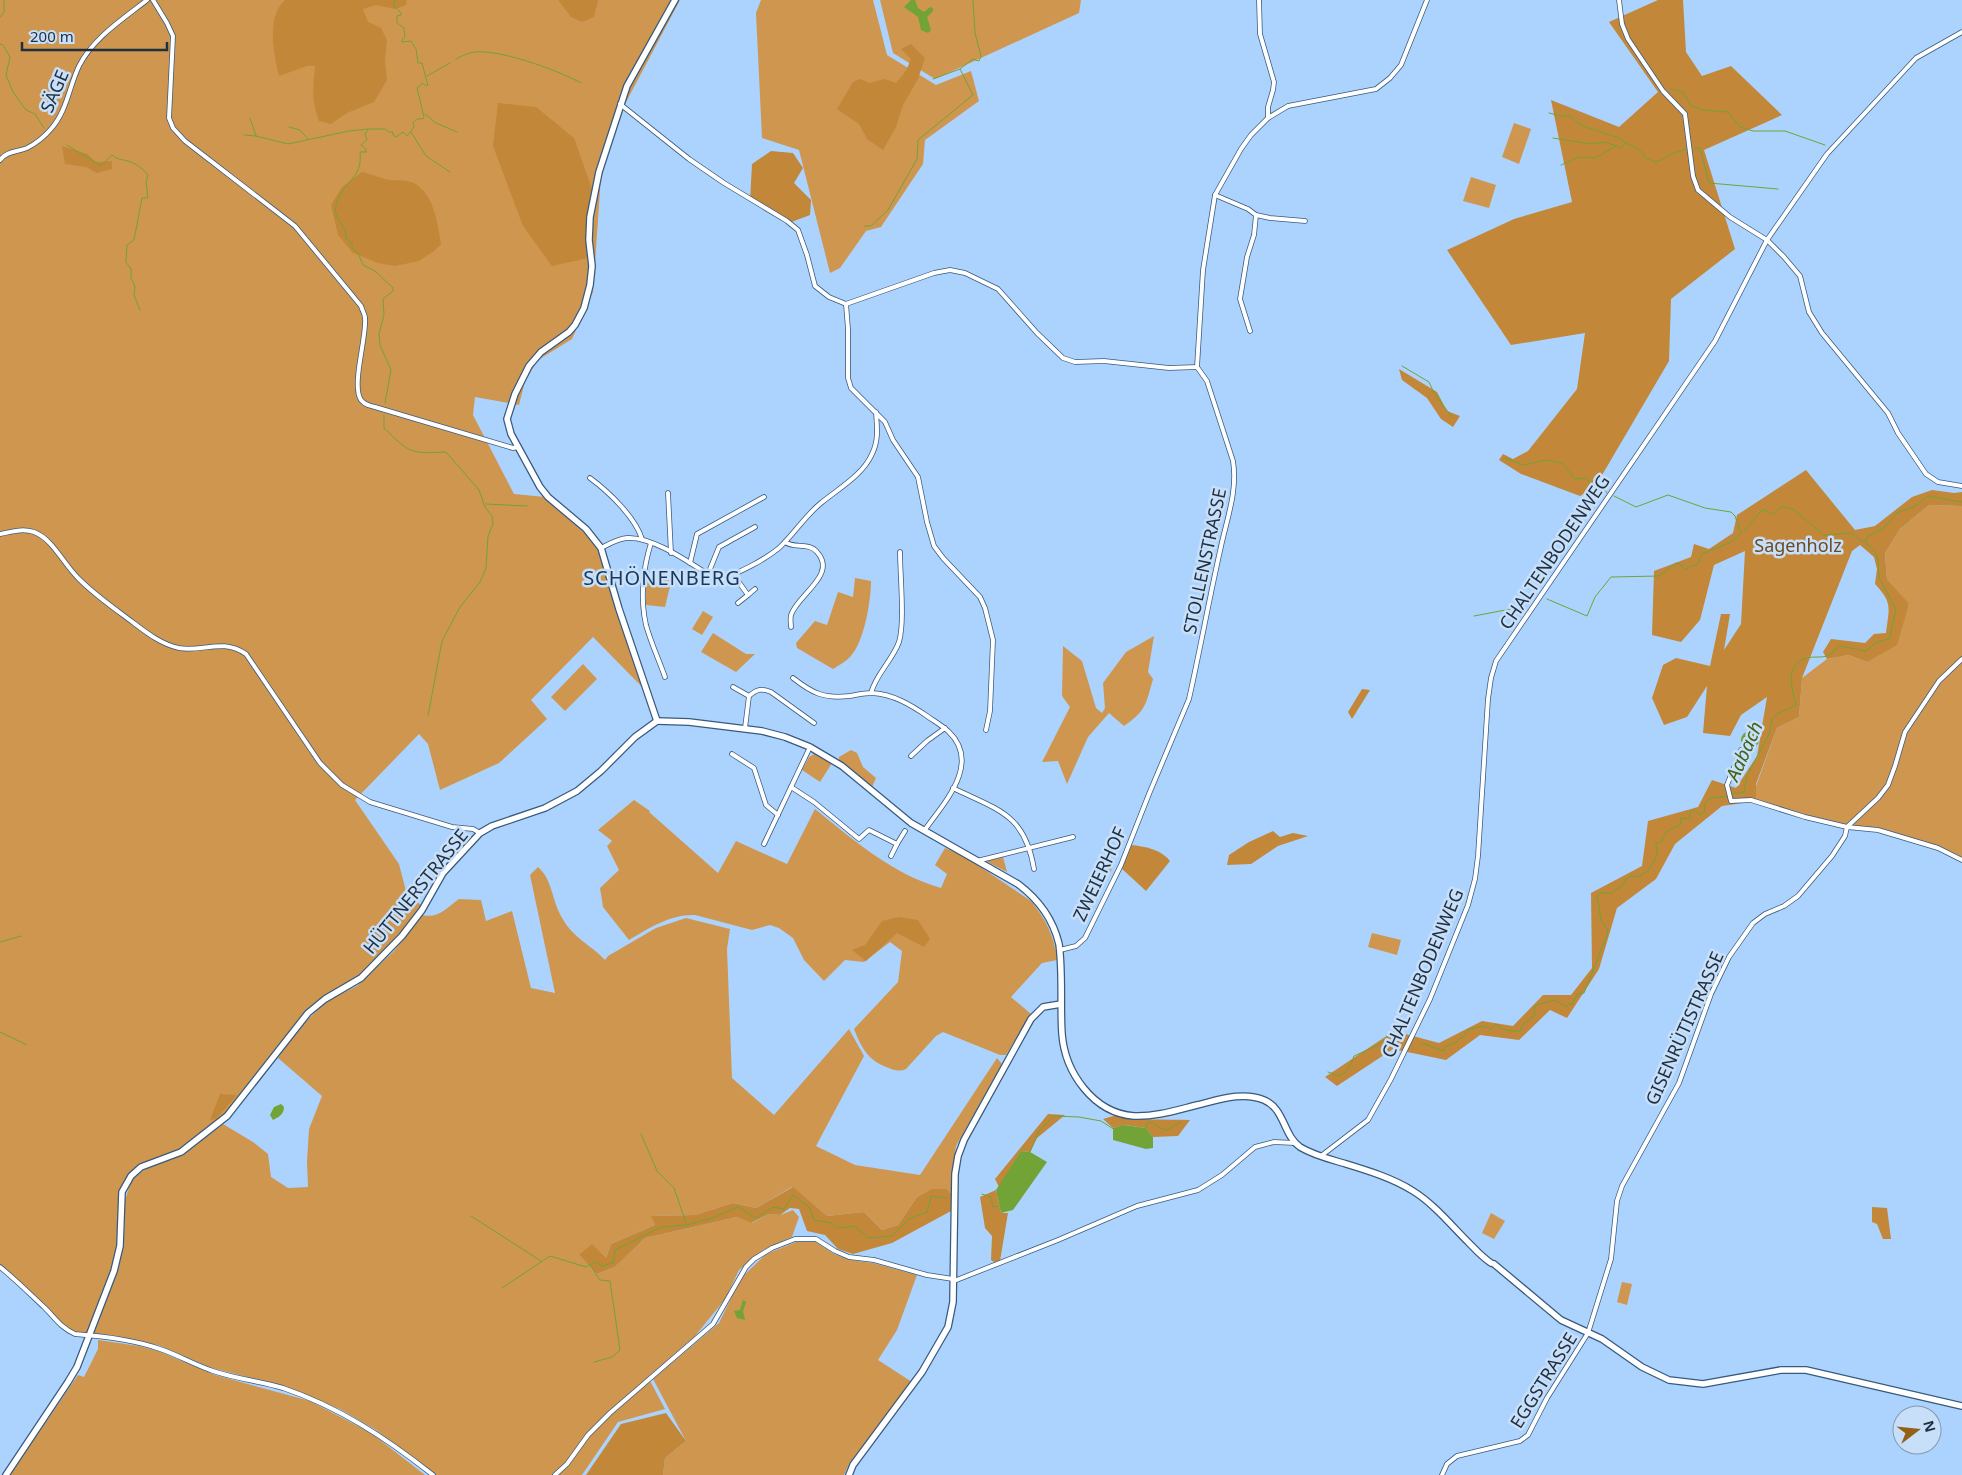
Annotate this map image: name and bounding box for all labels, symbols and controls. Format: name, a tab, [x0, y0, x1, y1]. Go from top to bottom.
scale bar	[22, 20, 168, 52]
text: 200 m	[30, 26, 74, 46]
street label: SÄGE	[34, 66, 74, 116]
street label: CHALTENBODENWEG	[1493, 470, 1615, 634]
street label: STOLLENSTRASSE	[1177, 486, 1231, 636]
park label: Sagenholz	[1754, 533, 1842, 557]
district label: SCHÖNENBERG	[583, 564, 741, 591]
water label: Aabach	[1719, 717, 1769, 787]
street label: ZWEIERHOF	[1067, 823, 1131, 925]
street label: HÜTTNERSTRASSE	[357, 824, 473, 958]
street label: CHALTENBODENWEG	[1376, 885, 1468, 1061]
street label: GISENRÜTISTRASSE	[1639, 947, 1729, 1109]
street label: EGGSTRASSE	[1504, 1328, 1582, 1432]
north arrow	[1892, 1405, 1942, 1455]
text: N	[1919, 1418, 1941, 1434]

